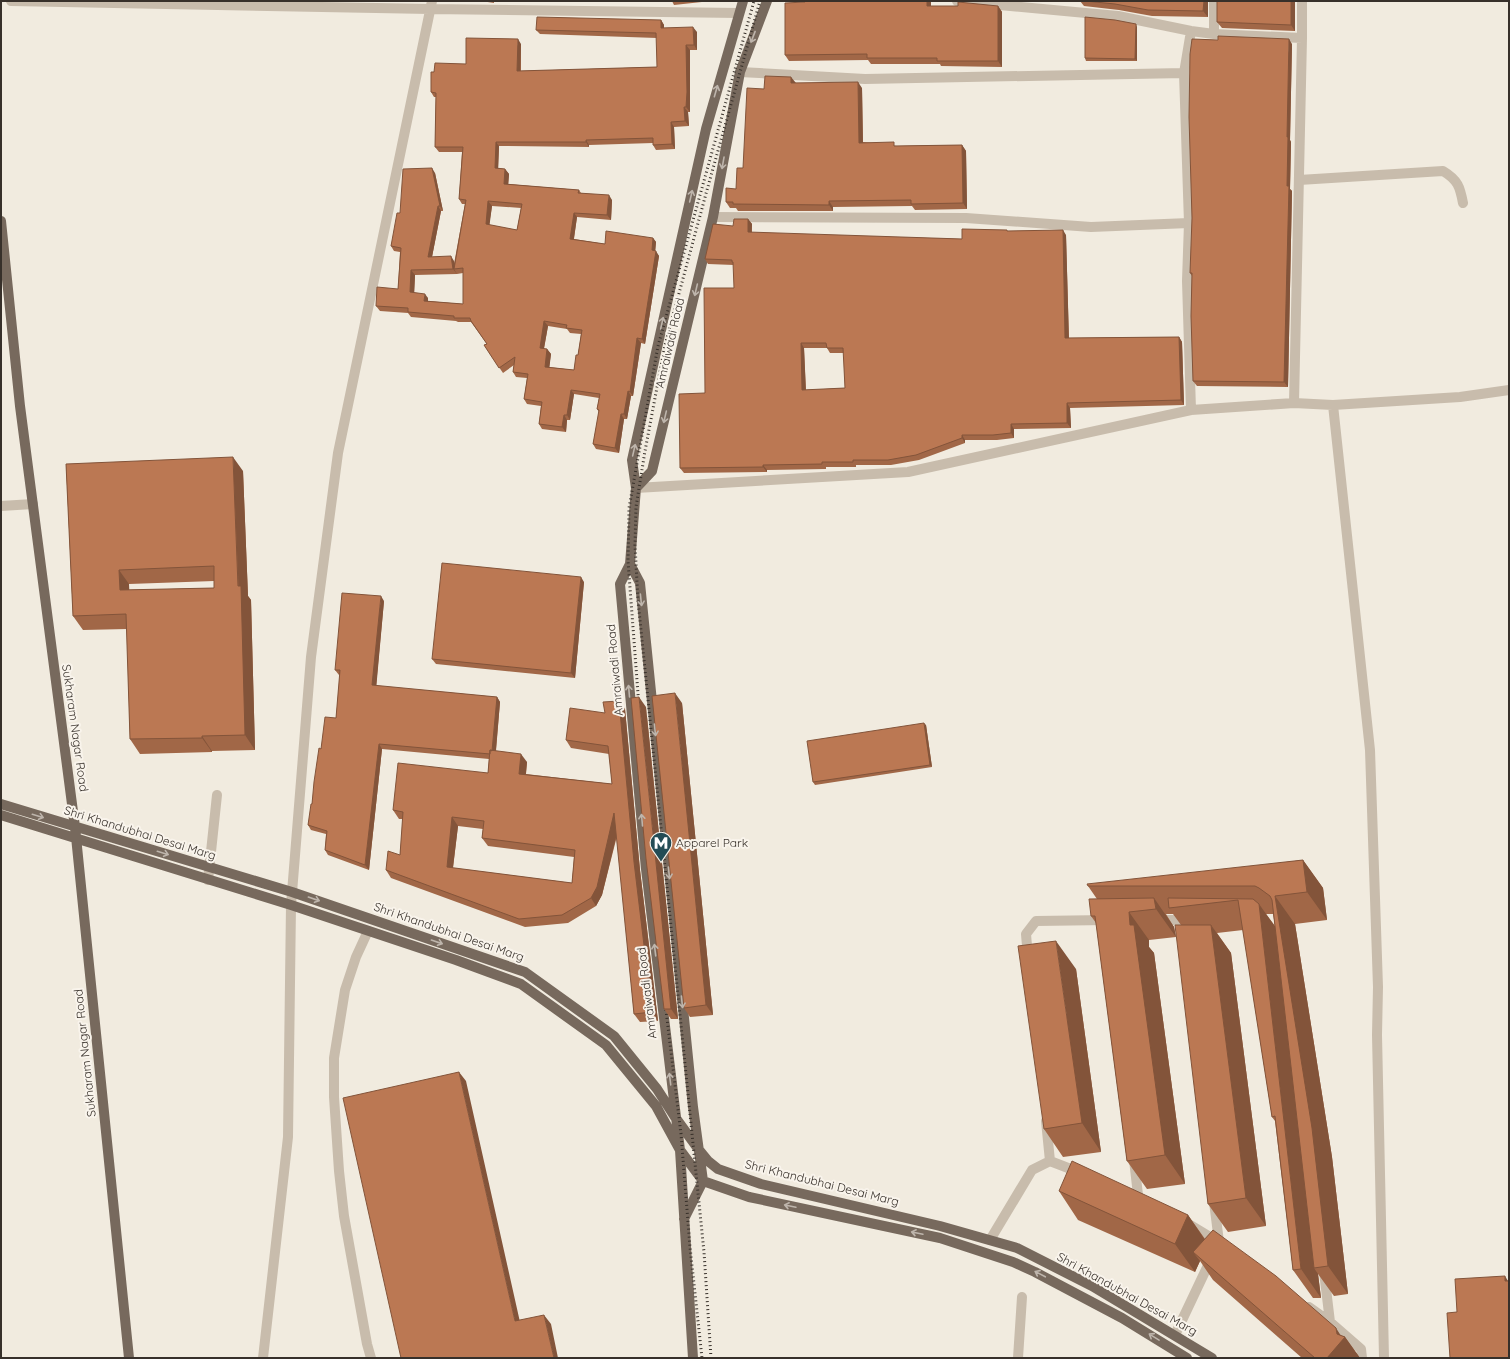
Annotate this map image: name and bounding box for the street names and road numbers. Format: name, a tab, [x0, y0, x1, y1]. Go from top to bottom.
street label: Amraiwadi Road	[652, 296, 687, 390]
street label: Amraiwadi Road	[603, 623, 626, 717]
street label: Sukharam Nagar Road	[59, 663, 92, 793]
street label: Shri Khandubhai Desai Marg	[62, 802, 218, 863]
street label: Shri Khandubhai Desai Marg	[372, 899, 526, 964]
street label: Amraiwadi Road	[633, 946, 660, 1040]
street label: Sukharam Nagar Road	[70, 988, 99, 1118]
street label: Shri Khandubhai Desai Marg	[744, 1156, 901, 1209]
street label: Shri Khandubhai Desai Marg	[1054, 1249, 1200, 1338]

